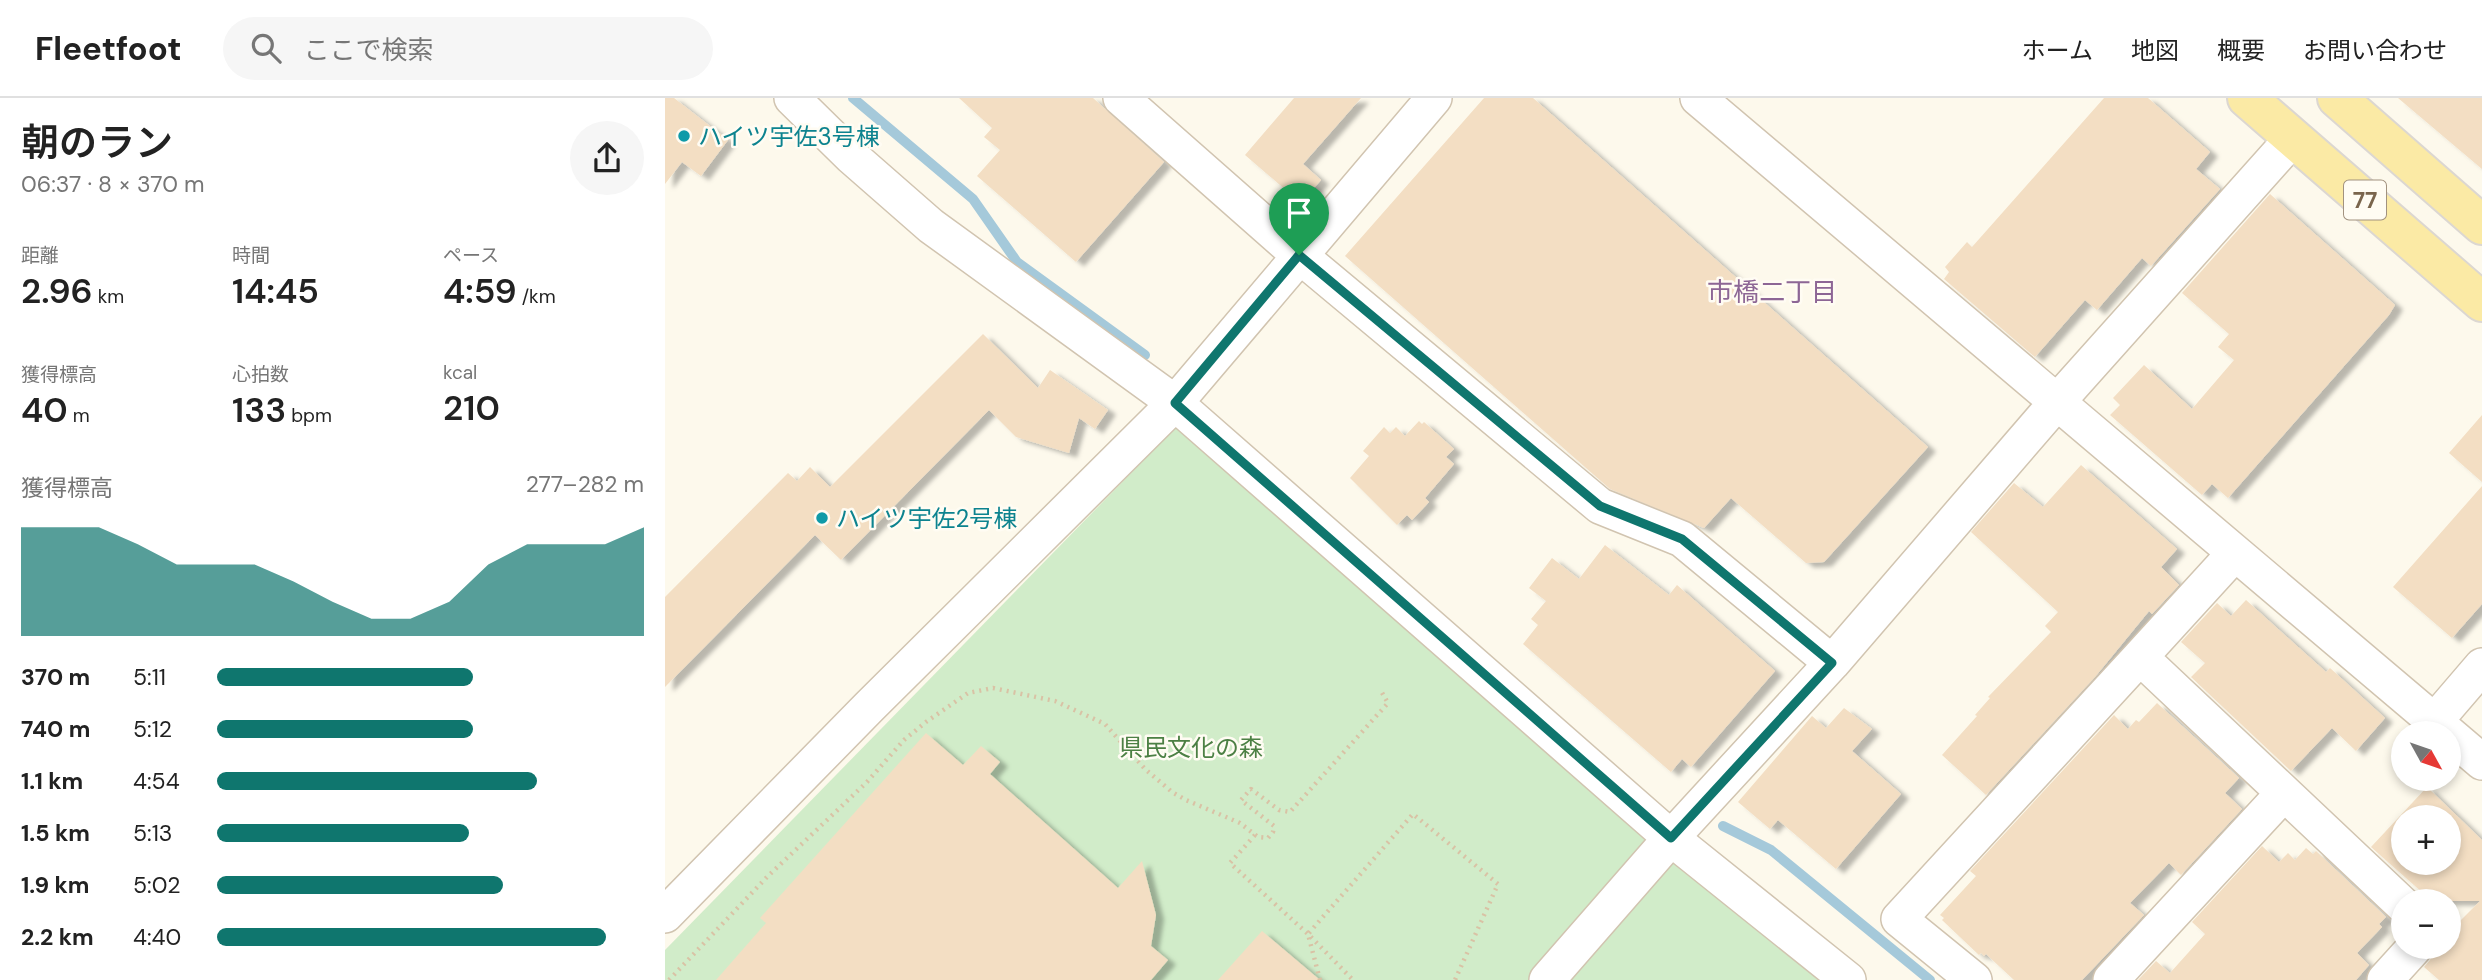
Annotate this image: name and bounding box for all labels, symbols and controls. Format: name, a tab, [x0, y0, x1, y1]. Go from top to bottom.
search box	[223, 17, 713, 80]
text: Fleetfoot	[35, 27, 181, 70]
icon: search	[247, 29, 285, 67]
text: ここで検索	[303, 33, 433, 67]
text: ホーム	[2022, 35, 2093, 66]
text: 地図	[2131, 35, 2179, 66]
text: 概要	[2217, 35, 2265, 66]
text: お問い合わせ	[2303, 35, 2447, 66]
text: 朝のラン	[21, 118, 173, 168]
button: share	[570, 121, 644, 195]
place label: ハイツ宇佐3号棟	[698, 121, 880, 152]
marker: ハイツ宇佐3号棟	[676, 128, 692, 144]
text: 06:37 · 8 × 370 m	[21, 169, 204, 199]
road number: 77	[2344, 180, 2386, 220]
pin	[1269, 183, 1329, 255]
icon: arrive	[1280, 194, 1318, 232]
text: 距離	[21, 243, 59, 268]
text: 時間	[232, 243, 270, 268]
text: ペース	[443, 243, 499, 268]
text: 2.96	[21, 268, 93, 314]
text: 14:45	[232, 268, 319, 314]
text: 4:59	[443, 268, 517, 314]
district label: 市橋二丁目	[1707, 275, 1837, 309]
text: km	[93, 284, 124, 309]
text: /km	[517, 284, 556, 309]
text: kcal	[443, 360, 477, 385]
text: 獲得標高	[21, 362, 97, 387]
text: 心拍数	[232, 362, 289, 387]
text: 210	[443, 385, 500, 431]
text: 40	[21, 387, 68, 433]
text: 133	[232, 387, 286, 433]
text: m	[68, 403, 90, 428]
text: bpm	[286, 403, 332, 428]
text: 277–282 m	[526, 469, 644, 499]
text: 獲得標高	[21, 473, 113, 503]
place label: ハイツ宇佐2号棟	[836, 503, 1017, 534]
marker: ハイツ宇佐2号棟	[814, 510, 830, 526]
text: 370 m	[21, 662, 90, 692]
text: 5:11	[133, 662, 166, 692]
text: 740 m	[21, 714, 90, 744]
text: 5:12	[133, 714, 172, 744]
north arrow	[2391, 721, 2461, 791]
map controls	[2391, 721, 2461, 959]
park label: 県民文化の森	[1119, 732, 1263, 763]
text: 1.1 km	[21, 766, 83, 796]
text: 4:54	[133, 766, 180, 796]
button: +	[2391, 805, 2461, 875]
text: 1.5 km	[21, 818, 90, 848]
text: 5:13	[133, 818, 172, 848]
text: 1.9 km	[21, 870, 89, 900]
text: 5:02	[133, 870, 180, 900]
button: −	[2391, 889, 2461, 959]
text: 2.2 km	[21, 922, 94, 952]
text: 4:40	[133, 922, 181, 952]

